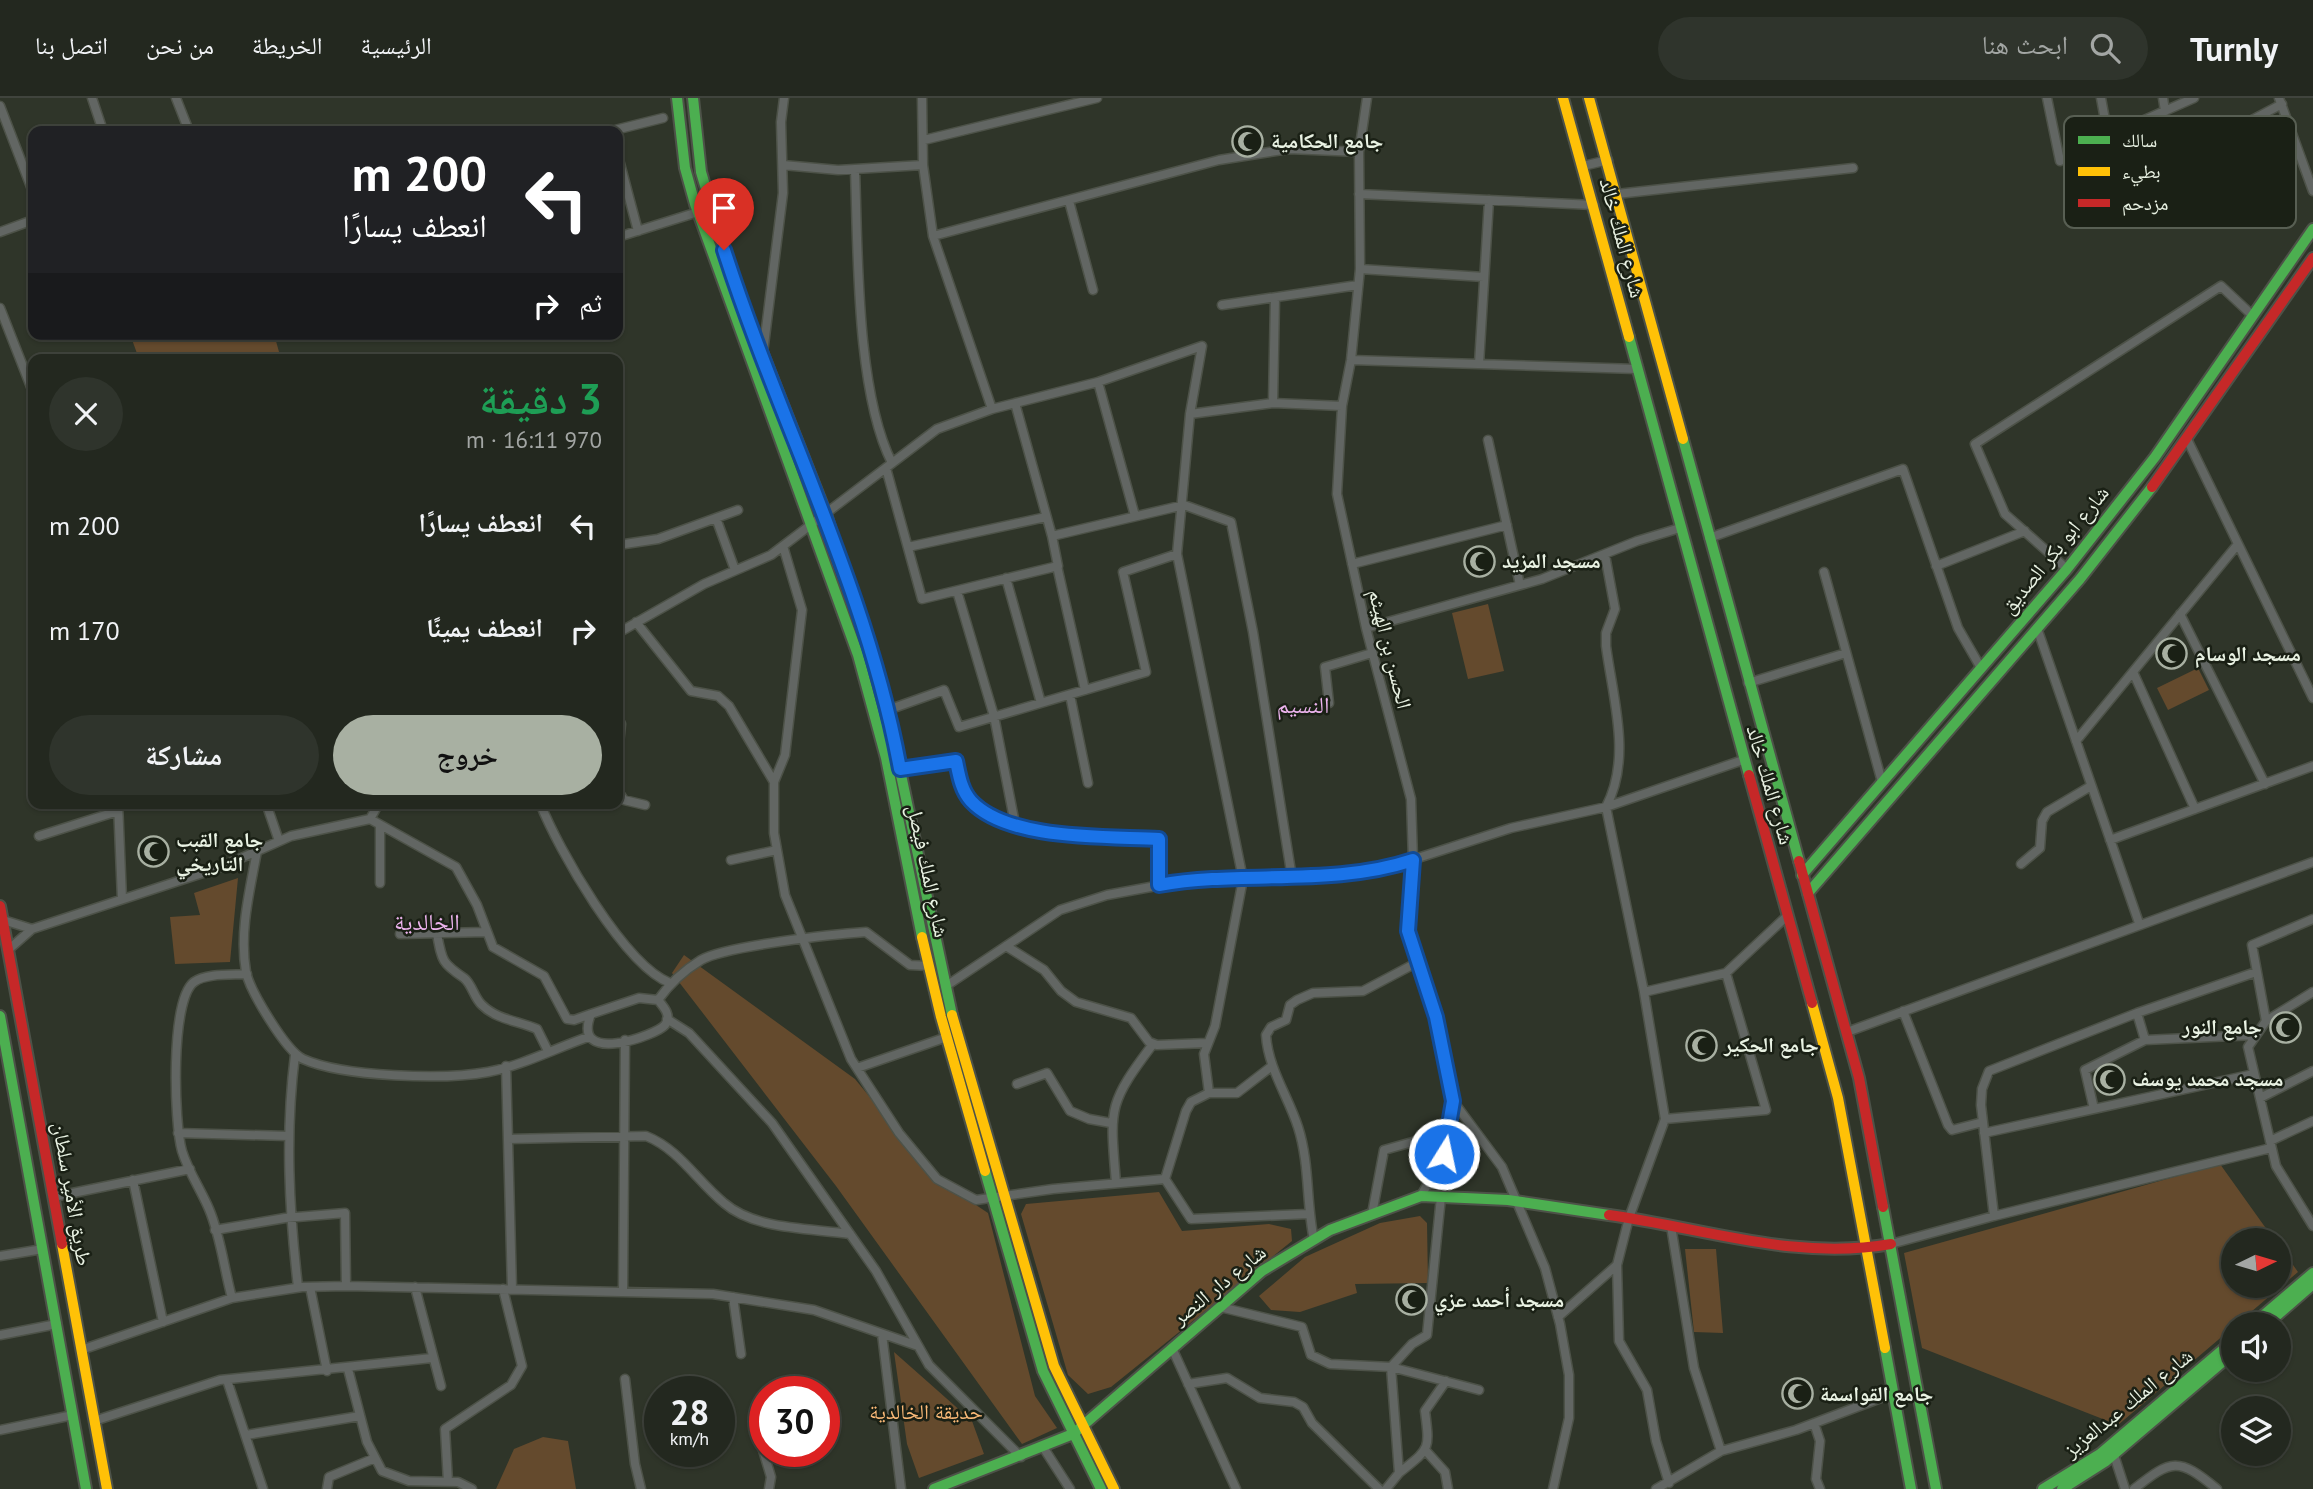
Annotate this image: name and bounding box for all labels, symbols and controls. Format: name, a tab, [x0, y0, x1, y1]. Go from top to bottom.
search box	[1658, 17, 2148, 80]
text: Turnly	[2190, 27, 2278, 70]
text: ابحث هنا	[1982, 28, 2068, 61]
icon: search	[2086, 29, 2124, 67]
text: اتصل بنا	[35, 30, 108, 61]
text: من نحن	[146, 30, 214, 61]
text: الخريطة	[252, 30, 323, 61]
text: الرئيسية	[361, 30, 432, 61]
legend	[2064, 116, 2296, 228]
mosque icon: جامع الحكامية	[1231, 124, 1265, 158]
place label: جامع الحكامية	[1271, 127, 1383, 155]
text: سالك	[2122, 128, 2157, 152]
text: 200 m	[352, 141, 487, 205]
icon: left	[511, 154, 602, 245]
text: بطيء	[2122, 159, 2161, 187]
street label: شارع الملك خالد	[1594, 175, 1651, 301]
pin	[694, 178, 754, 250]
icon: arrive	[705, 189, 743, 227]
text: مزدحم	[2122, 191, 2168, 216]
text: انعطف يسارًا	[342, 204, 487, 246]
text: ثم	[579, 286, 602, 319]
icon: right	[527, 287, 565, 325]
text: 3 دقيقة	[479, 371, 602, 426]
button: close	[49, 377, 123, 451]
text: 970 m · 16:11	[466, 425, 602, 454]
street label: شارع ابو بكر الصديق	[1995, 480, 2115, 619]
text: انعطف يسارًا	[419, 506, 543, 539]
icon: left	[564, 507, 602, 545]
text: 200 m	[49, 509, 120, 542]
mosque icon: مسجد المزيد	[1462, 544, 1496, 578]
place label: مسجد المزيد	[1502, 547, 1601, 574]
street label: الحسن بن الهيثم	[1362, 586, 1418, 712]
text: انعطف يمينًا	[426, 611, 543, 644]
icon: right	[564, 612, 602, 650]
text: 170 m	[49, 614, 120, 647]
mosque icon: مسجد الوسام	[2155, 637, 2189, 671]
place label: مسجد الوسام	[2195, 640, 2301, 668]
district label: النسيم	[1277, 690, 1329, 721]
button: مشاركة	[49, 715, 319, 795]
button: خروج	[333, 715, 602, 795]
street label: شارع الملك خالد	[1741, 722, 1800, 848]
street label: شارع الملك فيصل	[901, 802, 956, 940]
place label: جامع القبب التاريخي	[176, 826, 263, 880]
mosque icon: جامع القبب التاريخي	[136, 835, 170, 869]
district label: الخالدية	[394, 907, 460, 936]
mosque icon: جامع النور	[2268, 1010, 2302, 1044]
place label: جامع النور	[2181, 1013, 2262, 1041]
mosque icon: جامع الحكير	[1684, 1028, 1718, 1062]
place label: جامع الحكير	[1723, 1031, 1819, 1059]
mosque icon: مسجد محمد يوسف	[2092, 1062, 2126, 1096]
place label: مسجد محمد يوسف	[2132, 1065, 2283, 1092]
position arrow	[1407, 1117, 1481, 1191]
street label: طريق الأمير سلطان	[47, 1120, 98, 1268]
north arrow	[2221, 1228, 2291, 1298]
map controls	[2221, 1228, 2291, 1466]
street label: شارع دار النصر	[1165, 1238, 1271, 1331]
mosque icon: مسجد أحمد عزي	[1394, 1283, 1428, 1317]
place label: مسجد أحمد عزي	[1434, 1286, 1564, 1316]
button: sound	[2221, 1312, 2291, 1382]
street label: شارع الملك عبدالعزيز	[2057, 1342, 2198, 1464]
speed limit sign: 30	[749, 1376, 840, 1467]
mosque icon: جامع القواسمة	[1780, 1377, 1814, 1411]
place label: جامع القواسمة	[1820, 1380, 1933, 1408]
text: 28	[670, 1389, 709, 1435]
button: layers	[2221, 1396, 2291, 1466]
park label: حديقة الخالدية	[869, 1398, 983, 1425]
text: km/h	[670, 1427, 709, 1450]

